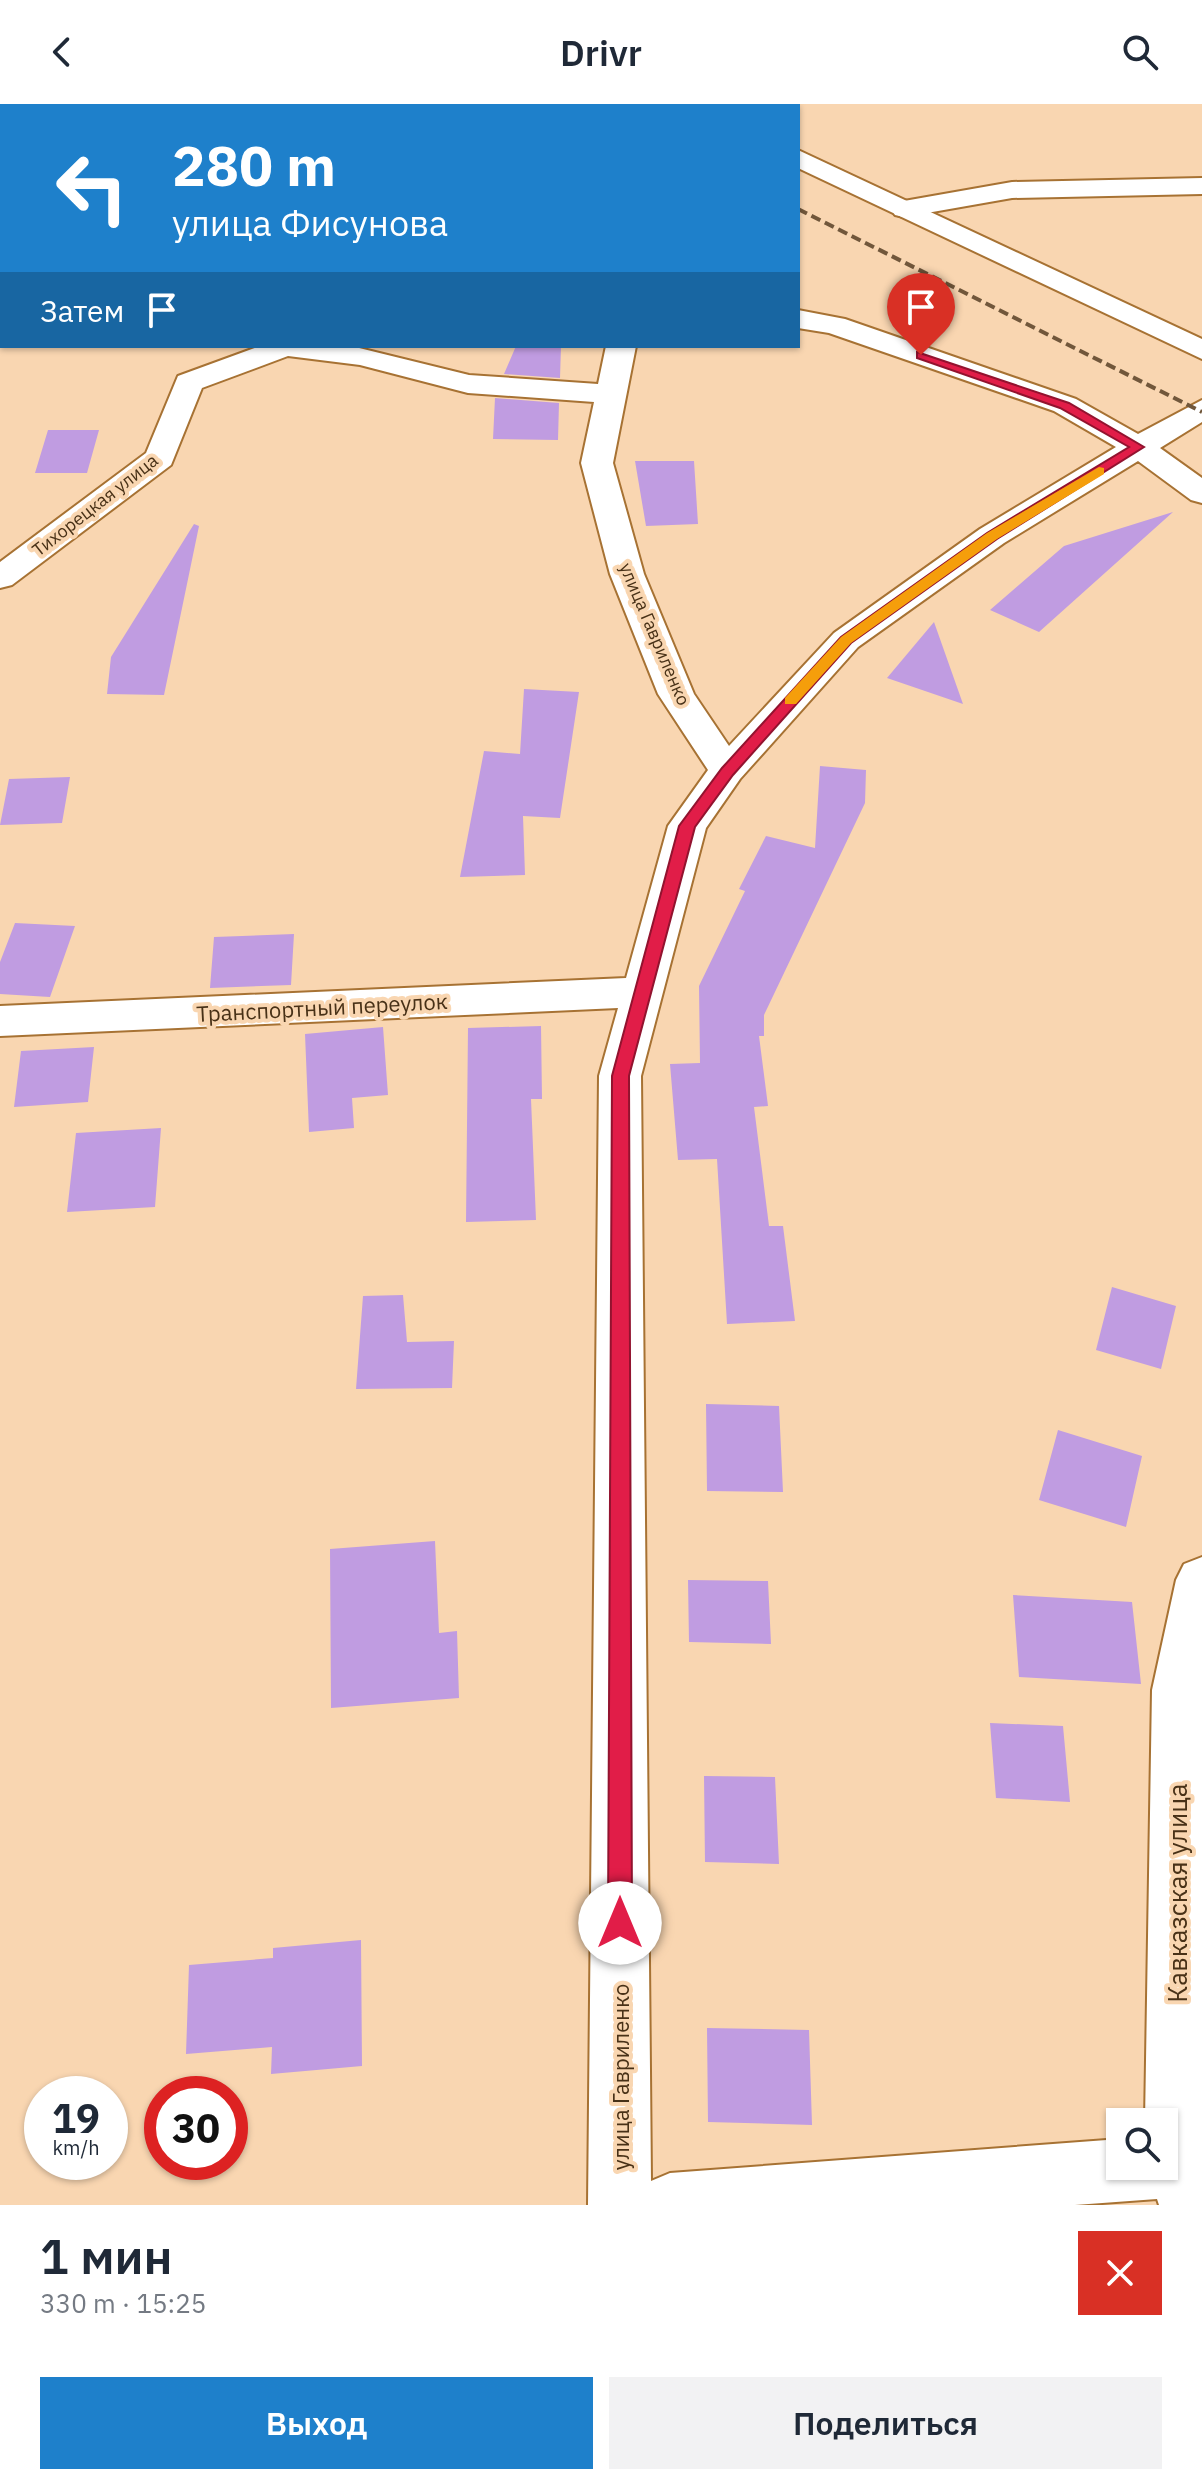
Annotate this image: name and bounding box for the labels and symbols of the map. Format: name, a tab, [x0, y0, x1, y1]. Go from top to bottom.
pin	[887, 273, 955, 355]
street label: Тихорецкая улица	[28, 449, 163, 561]
street label: улица Гавриленко	[615, 559, 695, 709]
street label: Транспортный переулок	[196, 986, 448, 1028]
street label: Кавказская улица	[1160, 1783, 1194, 2003]
position arrow	[578, 1881, 662, 1965]
street label: улица Гавриленко	[606, 1984, 635, 2170]
speed limit sign: 30	[144, 2076, 248, 2180]

